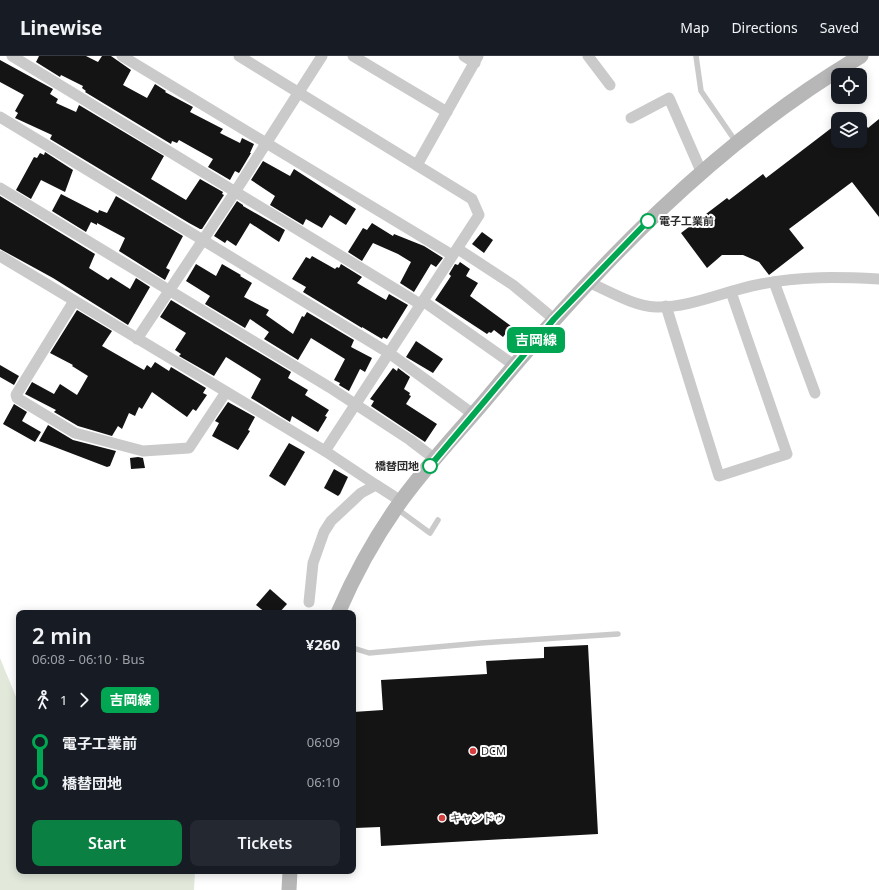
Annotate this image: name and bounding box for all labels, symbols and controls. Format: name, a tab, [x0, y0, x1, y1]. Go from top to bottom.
text: Linewise	[20, 15, 102, 41]
text: Map	[680, 18, 709, 37]
text: Directions	[731, 18, 798, 37]
text: Saved	[820, 18, 859, 37]
map controls	[831, 68, 867, 148]
button: locate	[831, 68, 867, 104]
button: layers	[831, 112, 867, 148]
marker: 電子工業前	[640, 213, 656, 229]
place label: 電子工業前	[659, 213, 714, 228]
line badge: 吉岡線	[513, 327, 559, 353]
text: 吉岡線	[515, 330, 557, 349]
place label: 橋替団地	[375, 458, 419, 473]
marker: 橋替団地	[422, 458, 438, 474]
text: 2 min	[32, 620, 92, 650]
text: ¥260	[306, 634, 340, 654]
text: 06:08 – 06:10 · Bus	[32, 650, 145, 668]
icon: walk	[32, 689, 54, 711]
icon: forward	[73, 689, 95, 711]
text: 吉岡線	[109, 690, 151, 709]
text: 1	[60, 691, 67, 709]
text: 電子工業前	[62, 733, 137, 753]
text: 06:09	[307, 733, 340, 751]
place label: DCM	[481, 743, 506, 758]
marker: DCM	[468, 746, 478, 756]
text: 橋替団地	[62, 773, 122, 793]
text: 06:10	[307, 773, 340, 791]
place label: キャンドゥ	[450, 810, 505, 825]
marker: キャンドゥ	[437, 813, 447, 823]
button: Start	[32, 820, 182, 866]
button: Tickets	[190, 820, 340, 866]

